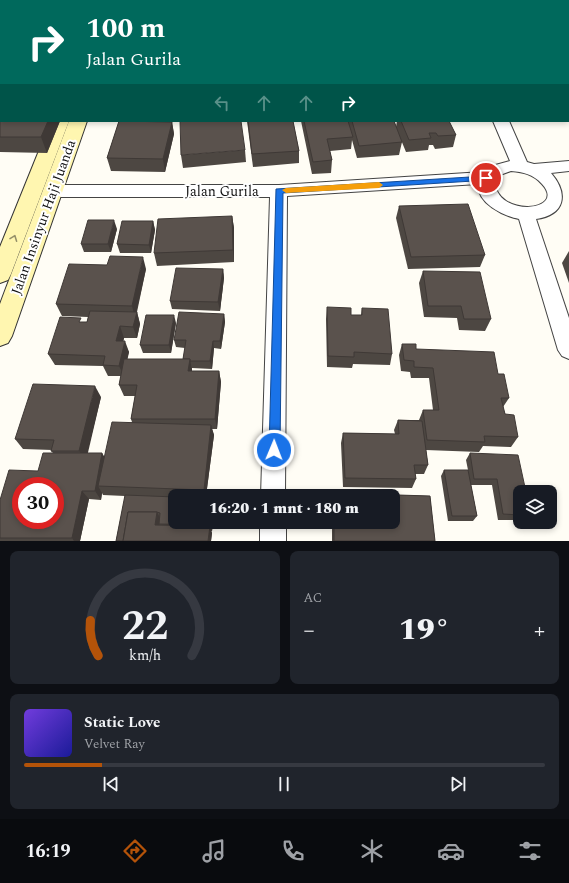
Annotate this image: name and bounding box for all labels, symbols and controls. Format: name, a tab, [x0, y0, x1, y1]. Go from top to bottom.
text: 100 m	[86, 7, 165, 50]
icon: right	[20, 16, 72, 68]
text: Jalan Gurila	[86, 46, 181, 73]
icon: left	[211, 92, 233, 114]
icon: ahead	[253, 92, 275, 114]
icon: ahead	[295, 92, 317, 114]
icon: right	[337, 92, 359, 114]
street label: Jalan Insinyur Haji Juanda	[6, 137, 81, 298]
pin	[469, 161, 503, 195]
icon: arrive	[475, 167, 497, 189]
street label: Jalan Gurila	[185, 181, 259, 202]
one-way arrow	[10, 234, 18, 241]
position arrow	[253, 429, 295, 471]
speed limit sign: 30	[12, 477, 64, 529]
map controls	[513, 485, 557, 529]
button: layers	[513, 485, 557, 529]
text: 16:20 · 1 mnt · 180 m	[209, 497, 359, 520]
text: AC	[304, 588, 322, 608]
text: 22	[121, 594, 168, 657]
text: 19°	[399, 607, 450, 653]
text: −	[304, 614, 315, 647]
text: +	[534, 614, 545, 647]
text: km/h	[129, 644, 161, 666]
text: Static Love	[84, 711, 160, 734]
text: Velvet Ray	[84, 734, 145, 754]
icon: previous	[100, 773, 122, 795]
icon: pause	[273, 773, 295, 795]
icon: next	[447, 773, 469, 795]
icon: directions	[121, 837, 149, 865]
icon: music	[200, 837, 228, 865]
icon: phone	[279, 837, 307, 865]
icon: climate	[358, 837, 386, 865]
icon: car	[437, 837, 465, 865]
icon: filters	[516, 837, 544, 865]
text: 16:19	[25, 838, 71, 865]

